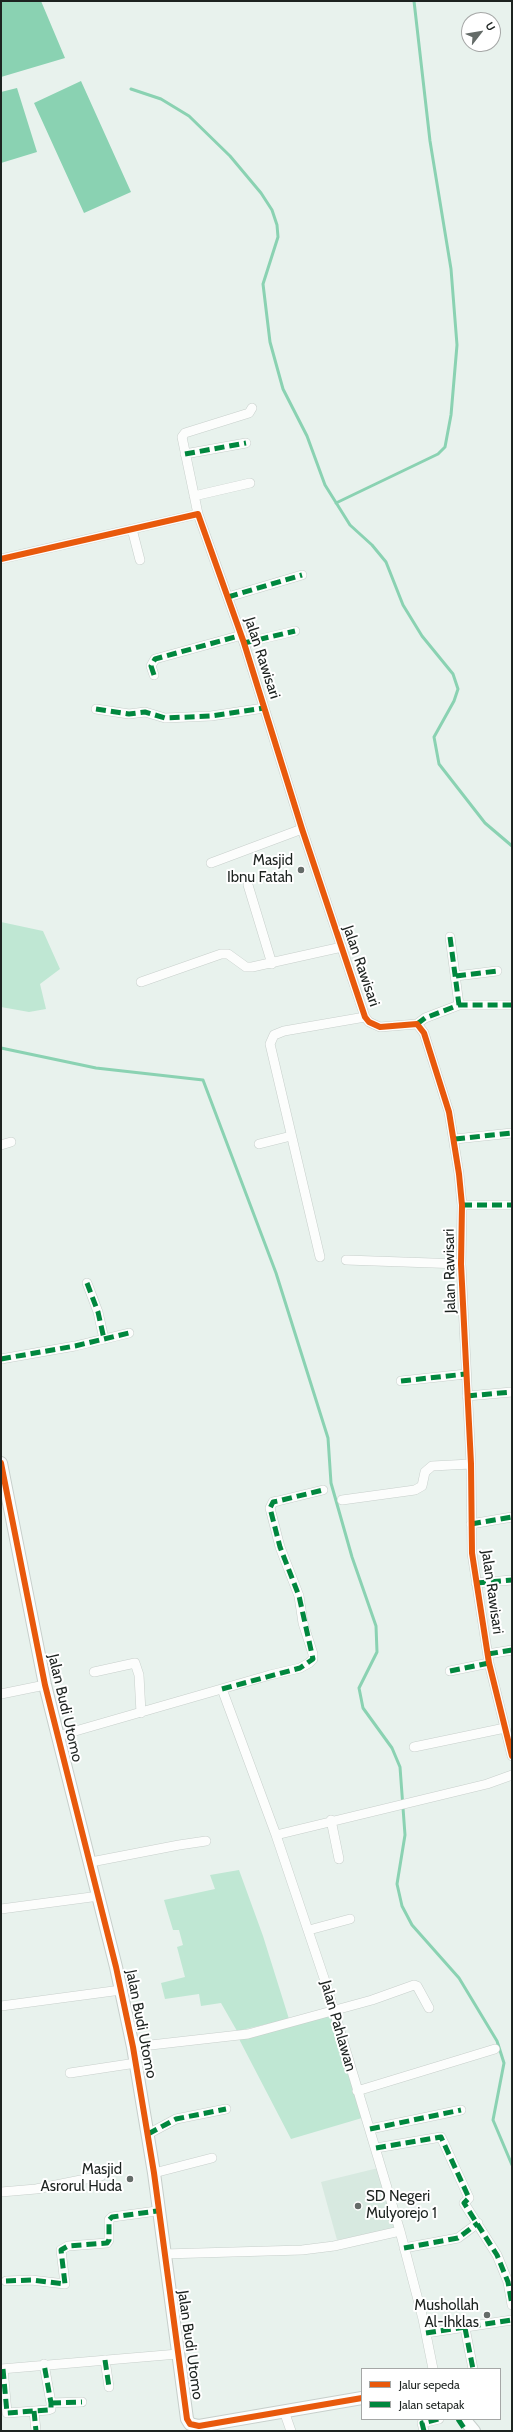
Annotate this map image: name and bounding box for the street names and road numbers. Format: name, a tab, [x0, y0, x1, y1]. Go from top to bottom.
street label: Jalan Rawisari	[240, 615, 284, 701]
street label: Jalan Rawisari	[339, 923, 383, 1009]
street label: Jalan Rawisari	[440, 1228, 460, 1314]
street label: Jalan Rawisari	[477, 1549, 507, 1635]
street label: Jalan Budi Utomo	[44, 1652, 86, 1764]
street label: Jalan Budi Utomo	[122, 1968, 160, 2080]
street label: Jalan Pahlawan	[316, 1978, 360, 2074]
street label: Jalan Budi Utomo	[173, 2289, 207, 2401]

